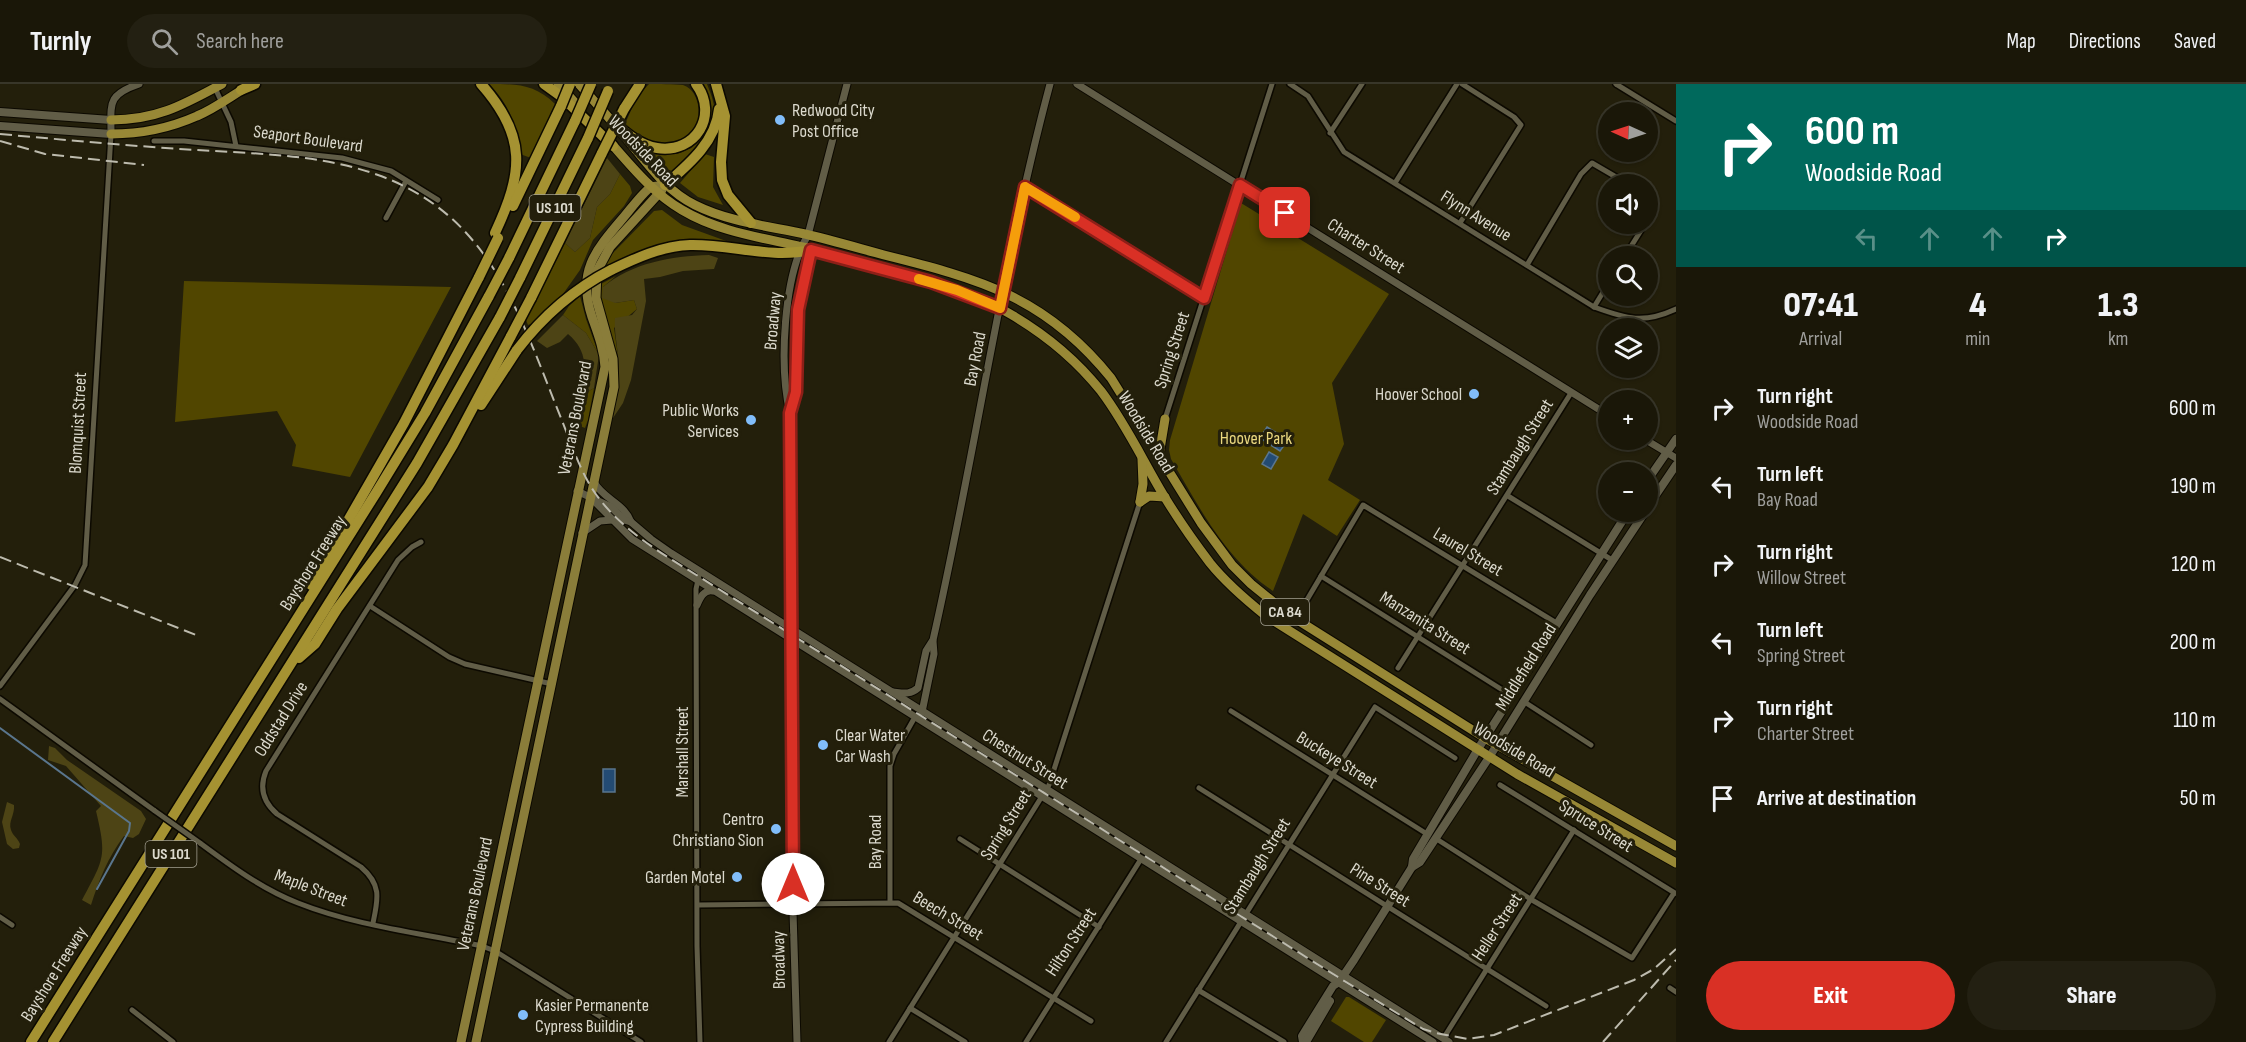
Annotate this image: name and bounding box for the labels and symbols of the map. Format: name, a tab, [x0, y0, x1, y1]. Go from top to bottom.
place label: Redwood City Post Office	[792, 100, 875, 142]
north arrow	[1598, 102, 1658, 162]
street label: Woodside Road	[604, 111, 682, 191]
marker: Redwood City Post Office	[773, 113, 787, 127]
street label: Seaport Boulevard	[252, 121, 364, 157]
street label: Flynn Avenue	[1437, 186, 1515, 246]
pin	[1259, 187, 1310, 238]
road number: US 101	[530, 195, 580, 221]
street label: Charter Street	[1323, 214, 1409, 278]
street label: Broadway	[760, 291, 786, 351]
street label: Spring Street	[1150, 309, 1194, 391]
street label: Bay Road	[959, 330, 991, 388]
street label: Veterans Boulevard	[554, 359, 596, 477]
street label: Blomquist Street	[65, 371, 91, 474]
place label: Hoover School	[1375, 384, 1462, 405]
street label: Woodside Road	[1113, 387, 1179, 477]
marker: Hoover School	[1467, 387, 1481, 401]
street label: Stambaugh Street	[1482, 395, 1558, 499]
place label: Public Works Services	[662, 400, 739, 442]
marker: Public Works Services	[744, 413, 758, 427]
park label: Hoover Park	[1220, 428, 1292, 449]
street label: Bayshore Freeway	[275, 512, 351, 614]
street label: Laurel Street	[1429, 523, 1507, 581]
street label: Manzanita Street	[1376, 587, 1475, 659]
road number: CA 84	[1261, 599, 1309, 625]
street label: Middlefield Road	[1491, 620, 1561, 714]
street label: Oddstad Drive	[250, 678, 312, 760]
street label: Marshall Street	[672, 706, 693, 798]
street label: Woodside Road	[1469, 717, 1559, 783]
street label: Chestnut Street	[978, 724, 1072, 794]
place label: Clear Water Car Wash	[835, 725, 905, 767]
street label: Buckeye Street	[1293, 727, 1382, 793]
marker: Clear Water Car Wash	[816, 738, 830, 752]
street label: Spring Street	[976, 785, 1036, 864]
street label: Spruce Street	[1555, 795, 1637, 857]
place label: Centro Christiano Sion	[673, 809, 764, 851]
street label: Stambaugh Street	[1219, 814, 1295, 918]
street label: Bay Road	[865, 815, 886, 869]
marker: Centro Christiano Sion	[769, 822, 783, 836]
street label: Veterans Boulevard	[453, 835, 497, 953]
road number: US 101	[146, 841, 196, 867]
position arrow	[761, 852, 825, 916]
street label: Pine Street	[1346, 858, 1414, 912]
street label: Maple Street	[272, 864, 351, 912]
place label: Garden Motel	[645, 867, 725, 888]
marker: Garden Motel	[730, 870, 744, 884]
street label: Beech Street	[909, 887, 987, 945]
street label: Heller Street	[1467, 889, 1527, 965]
street label: Hilton Street	[1041, 903, 1101, 980]
street label: Bayshore Freeway	[16, 923, 92, 1025]
street label: Broadway	[768, 931, 790, 989]
place label: Kasier Permanente Cypress Building	[535, 995, 649, 1037]
marker: Kasier Permanente Cypress Building	[516, 1008, 530, 1022]

